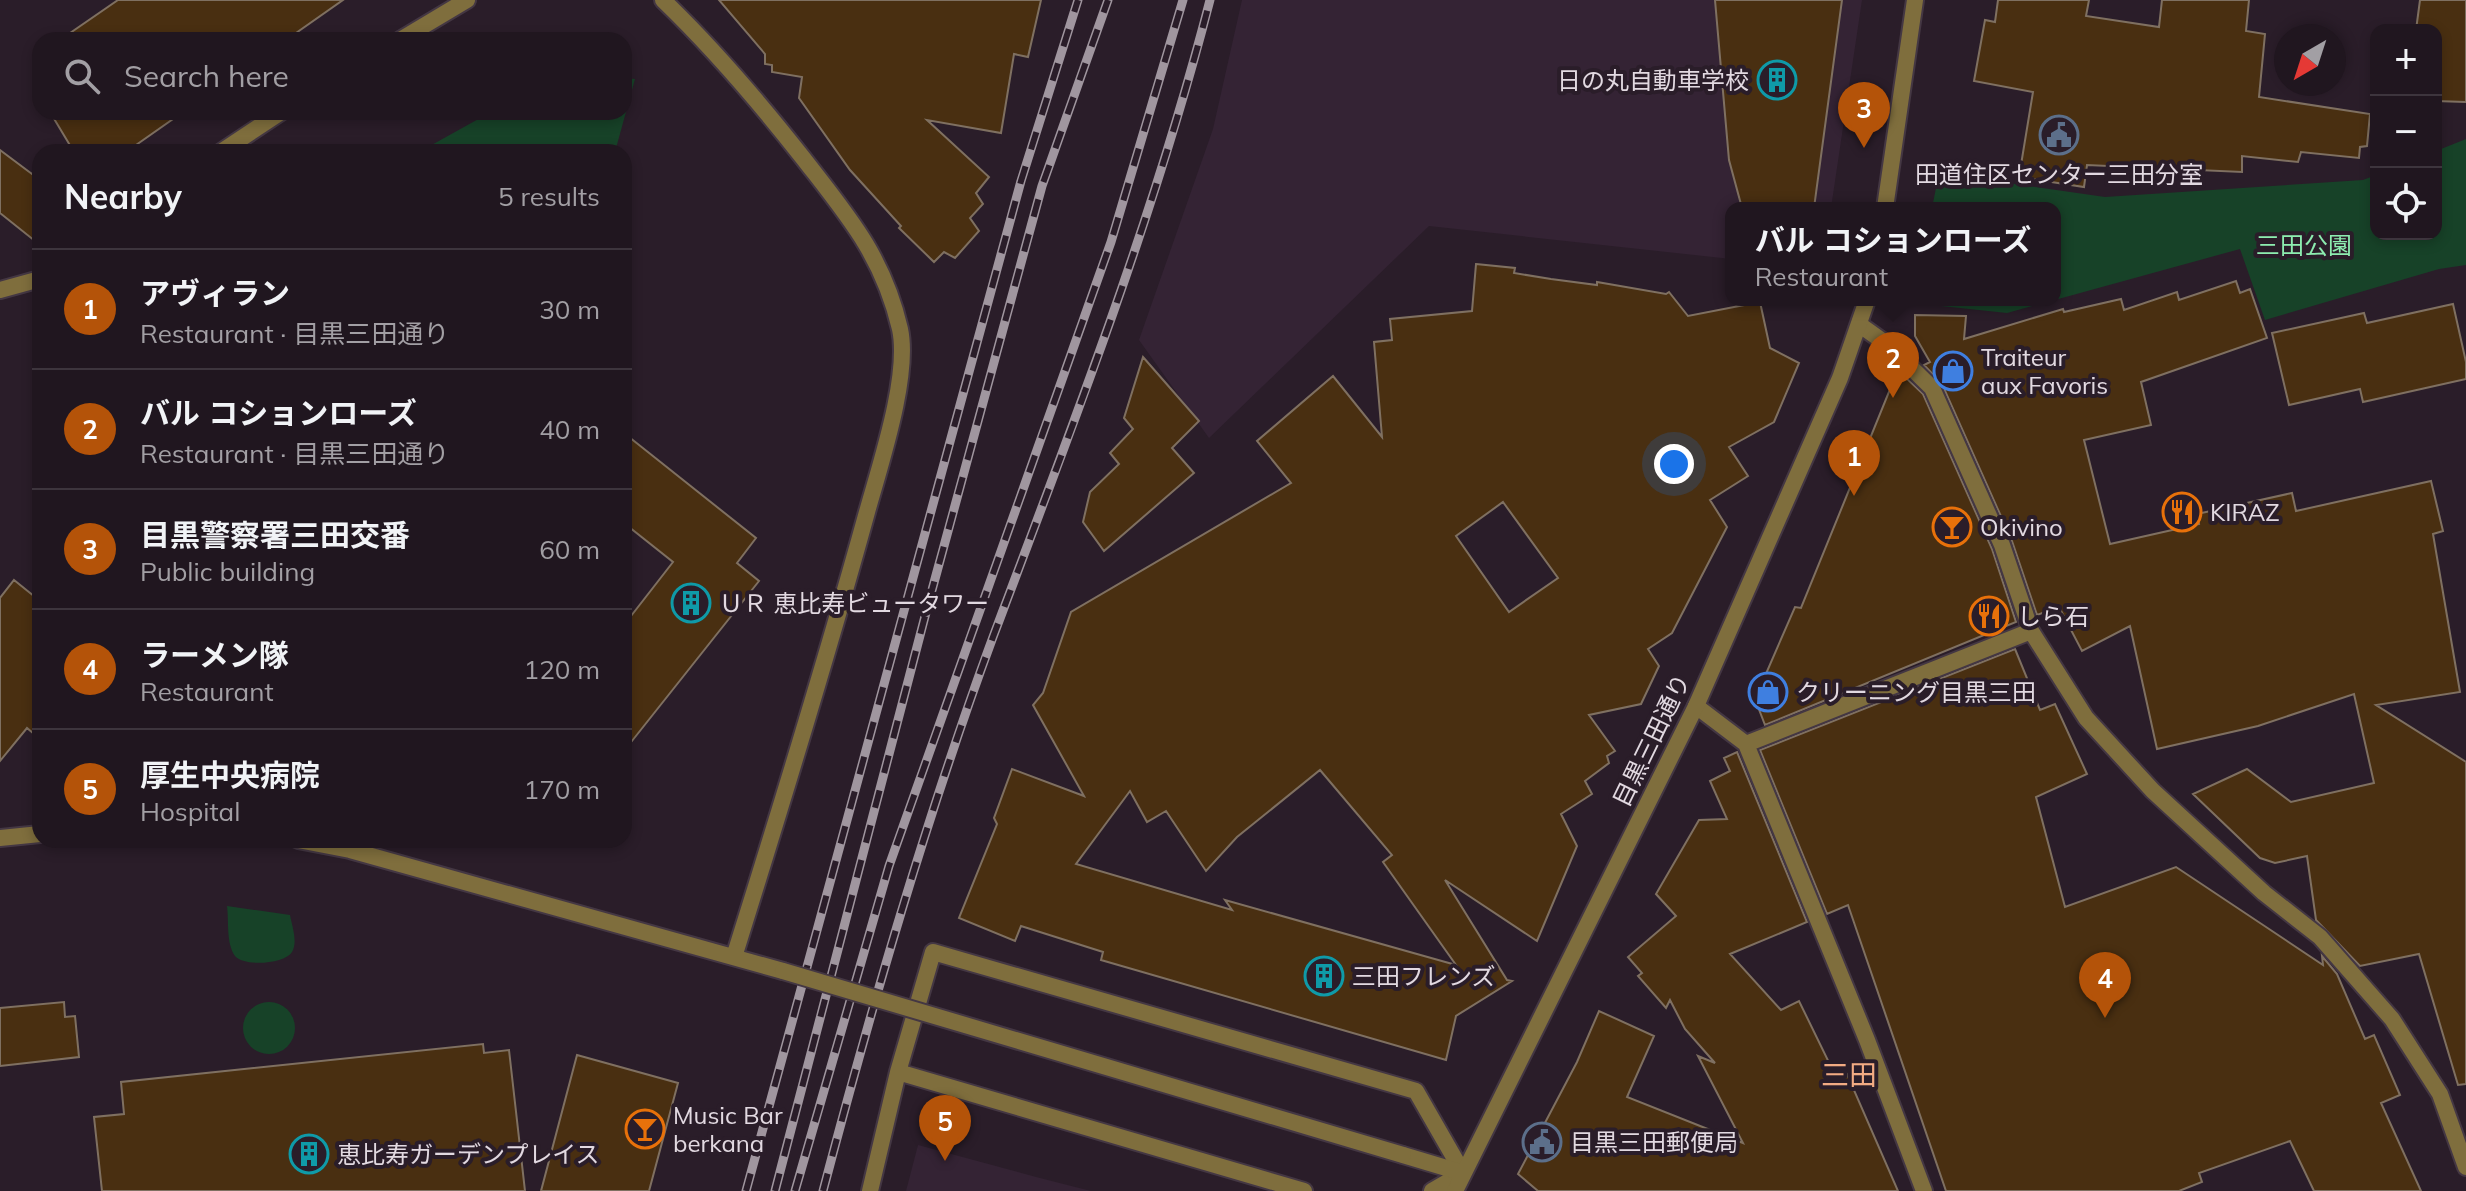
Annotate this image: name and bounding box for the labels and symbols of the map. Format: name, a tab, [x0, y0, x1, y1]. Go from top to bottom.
north arrow	[2274, 24, 2346, 96]
building icon: 日の丸自動車学校	[1756, 59, 1798, 101]
place label: 日の丸自動車学校	[1557, 65, 1749, 95]
pin: 3	[1838, 82, 1890, 148]
public building icon: 田道住区センター三田分室	[2038, 114, 2080, 156]
place label: 田道住区センター三田分室	[1915, 159, 2203, 189]
park label: 三田公園	[2256, 230, 2352, 260]
pin: 2	[1867, 332, 1919, 398]
place label: Traiteur aux Favoris	[1981, 342, 2108, 400]
shop icon: Traiteur aux Favoris	[1932, 350, 1974, 392]
pin: 1	[1828, 430, 1880, 496]
your location	[1654, 444, 1694, 484]
restaurant icon: KIRAZ	[2161, 491, 2203, 533]
place label: KIRAZ	[2210, 497, 2279, 527]
bar icon: Okivino	[1931, 506, 1973, 548]
place label: Okivino	[1980, 512, 2063, 542]
building icon: ＵＲ 恵比寿ビュータワー	[670, 582, 712, 624]
place label: ＵＲ 恵比寿ビュータワー	[719, 588, 989, 618]
restaurant icon: しら石	[1968, 595, 2010, 637]
place label: しら石	[2017, 601, 2089, 631]
street label: 目黒三田通り	[1606, 669, 1696, 811]
shop icon: クリーニング目黒三田	[1747, 671, 1789, 713]
place label: クリーニング目黒三田	[1796, 677, 2036, 707]
pin: 4	[2079, 952, 2131, 1018]
building icon: 三田フレンズ	[1303, 955, 1345, 997]
place label: 三田フレンズ	[1352, 961, 1496, 991]
district label: 三田	[1821, 1057, 1877, 1092]
pin: 5	[919, 1095, 971, 1161]
place label: Music Bar berkana	[673, 1100, 783, 1158]
bar icon: Music Bar berkana	[624, 1108, 666, 1150]
public building icon: 目黒三田郵便局	[1521, 1121, 1563, 1163]
place label: 目黒三田郵便局	[1570, 1127, 1738, 1157]
building icon: 恵比寿ガーデンプレイス	[288, 1133, 330, 1175]
place label: 恵比寿ガーデンプレイス	[337, 1139, 600, 1169]

